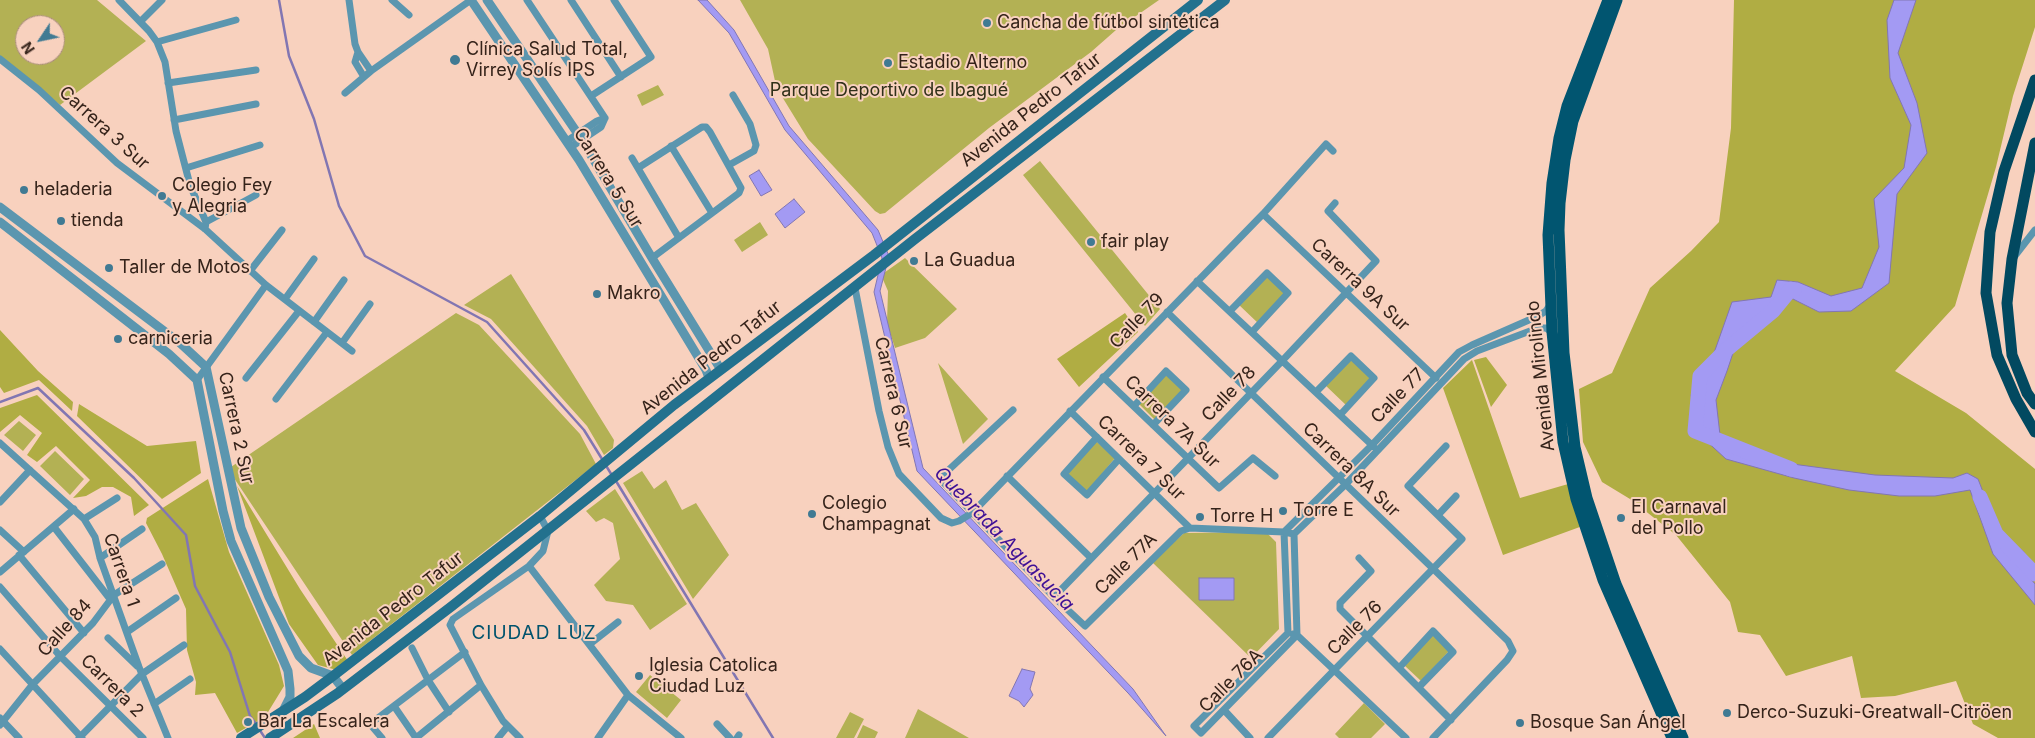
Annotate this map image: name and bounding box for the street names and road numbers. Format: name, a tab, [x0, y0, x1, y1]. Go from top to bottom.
street label: Avenida Pedro Tafur	[956, 48, 1106, 172]
street label: Carrera 3 Sur	[54, 82, 154, 174]
street label: Carrera 5 Sur	[569, 124, 647, 232]
street label: Carerra 9A Sur	[1306, 234, 1414, 336]
street label: Calle 79	[1105, 289, 1169, 353]
street label: Avenida Pedro Tafur	[636, 296, 786, 420]
street label: Avenida Mirolindo	[1522, 299, 1560, 453]
street label: Carrera 6 Sur	[870, 335, 916, 451]
street label: Calle 78	[1197, 362, 1261, 426]
street label: Calle 77	[1367, 364, 1429, 428]
street label: Carrera 2 Sur	[214, 370, 258, 486]
street label: Carrera 7A Sur	[1120, 371, 1224, 473]
street label: Carrera 7 Sur	[1093, 411, 1189, 505]
street label: Carrera 8A Sur	[1298, 418, 1404, 522]
street label: Calle 77A	[1091, 529, 1161, 599]
street label: Carrera 1	[98, 530, 144, 610]
street label: Avenida Pedro Tafur	[318, 547, 468, 671]
street label: Calle 84	[33, 595, 97, 661]
street label: Calle 76	[1323, 596, 1387, 660]
street label: Calle 76A	[1195, 645, 1267, 717]
street label: Carrera 2	[76, 650, 148, 722]

